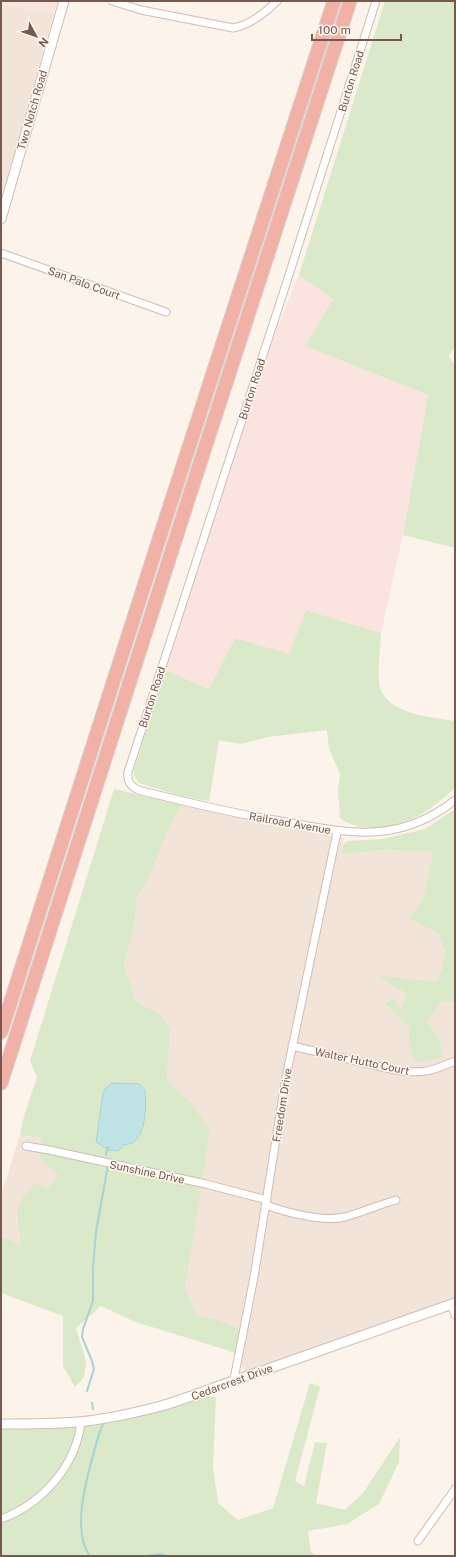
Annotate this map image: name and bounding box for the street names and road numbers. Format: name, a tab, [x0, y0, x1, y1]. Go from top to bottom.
street label: Burton Road	[336, 49, 366, 113]
street label: Two Notch Road	[15, 69, 49, 151]
street label: San Palo Court	[46, 264, 122, 302]
street label: Burton Road	[236, 357, 268, 421]
street label: Burton Road	[136, 665, 168, 729]
street label: Railroad Avenue	[248, 810, 332, 836]
street label: Walter Hutto Court	[314, 1045, 410, 1077]
street label: Freedom Drive	[270, 1067, 294, 1143]
street label: Sunshine Drive	[108, 1158, 186, 1186]
street label: Cedarcrest Drive	[190, 1362, 274, 1402]

